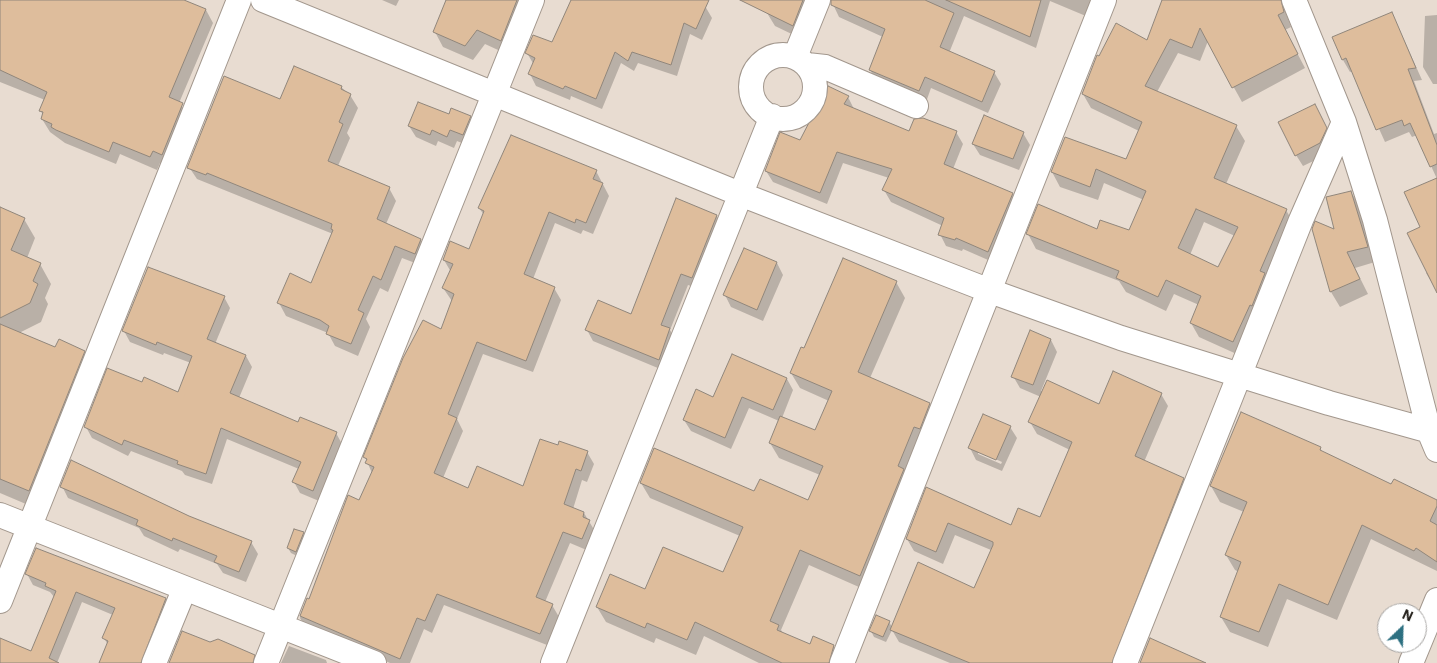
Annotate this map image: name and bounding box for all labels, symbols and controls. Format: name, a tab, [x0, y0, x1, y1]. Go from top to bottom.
north arrow	[1377, 603, 1427, 653]
text: N	[1399, 605, 1416, 625]

